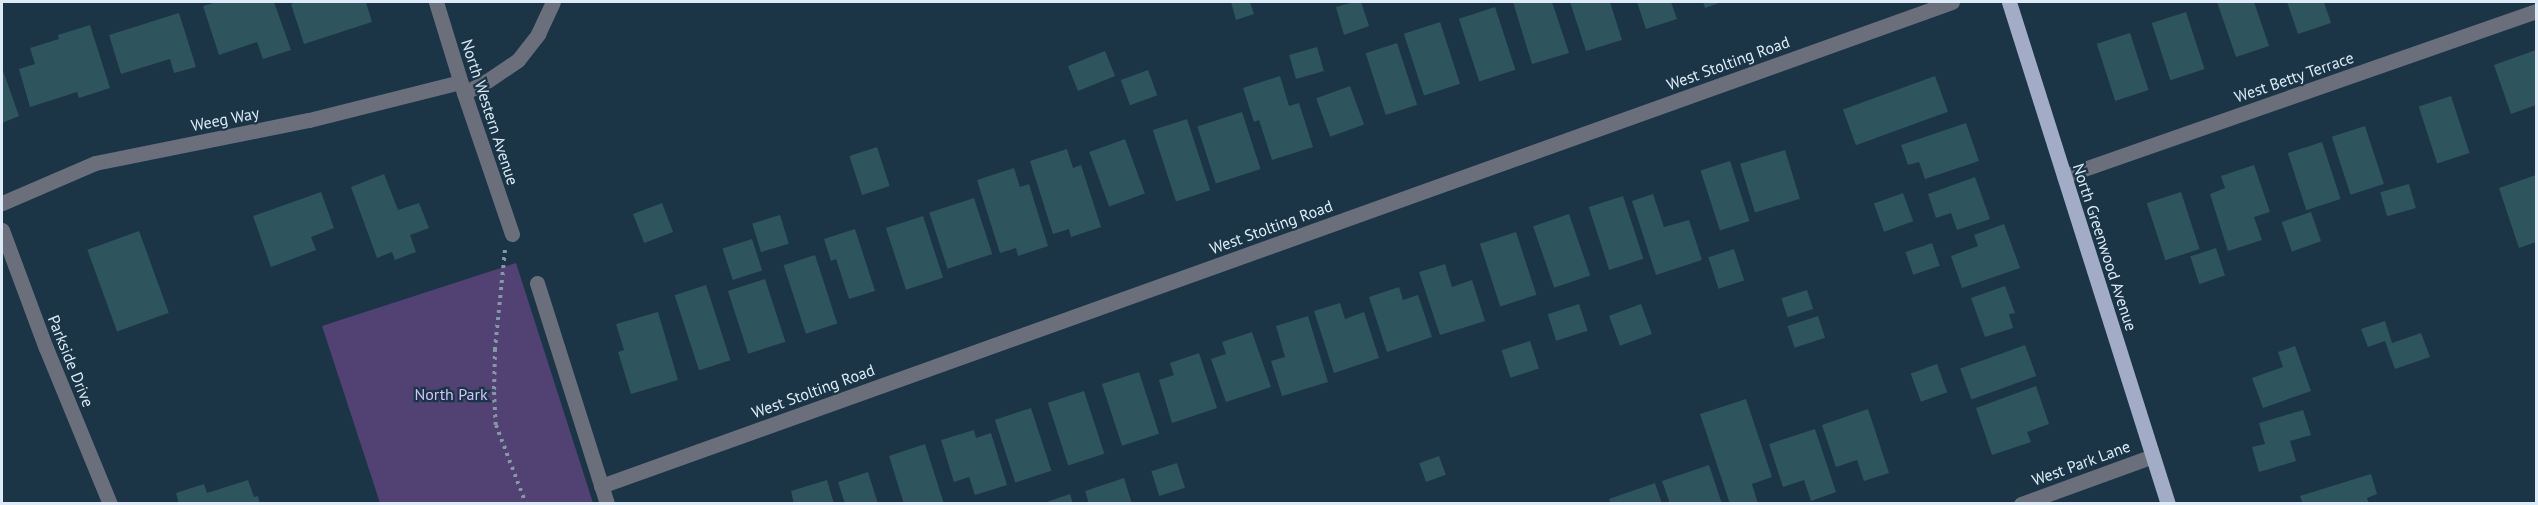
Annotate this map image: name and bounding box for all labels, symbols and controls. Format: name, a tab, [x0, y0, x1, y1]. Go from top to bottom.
street label: West Stolting Road	[1664, 32, 1792, 94]
street label: North Western Avenue	[457, 36, 523, 188]
street label: West Betty Terrace	[2231, 47, 2357, 107]
street label: Weeg Way	[189, 103, 261, 135]
street label: North Greenwood Avenue	[2069, 161, 2141, 333]
street label: West Stolting Road	[1207, 196, 1335, 258]
street label: Parkside Drive	[44, 312, 98, 410]
street label: West Stolting Road	[749, 360, 877, 422]
park label: North Park	[414, 384, 488, 404]
street label: West Park Lane	[2029, 436, 2133, 490]

